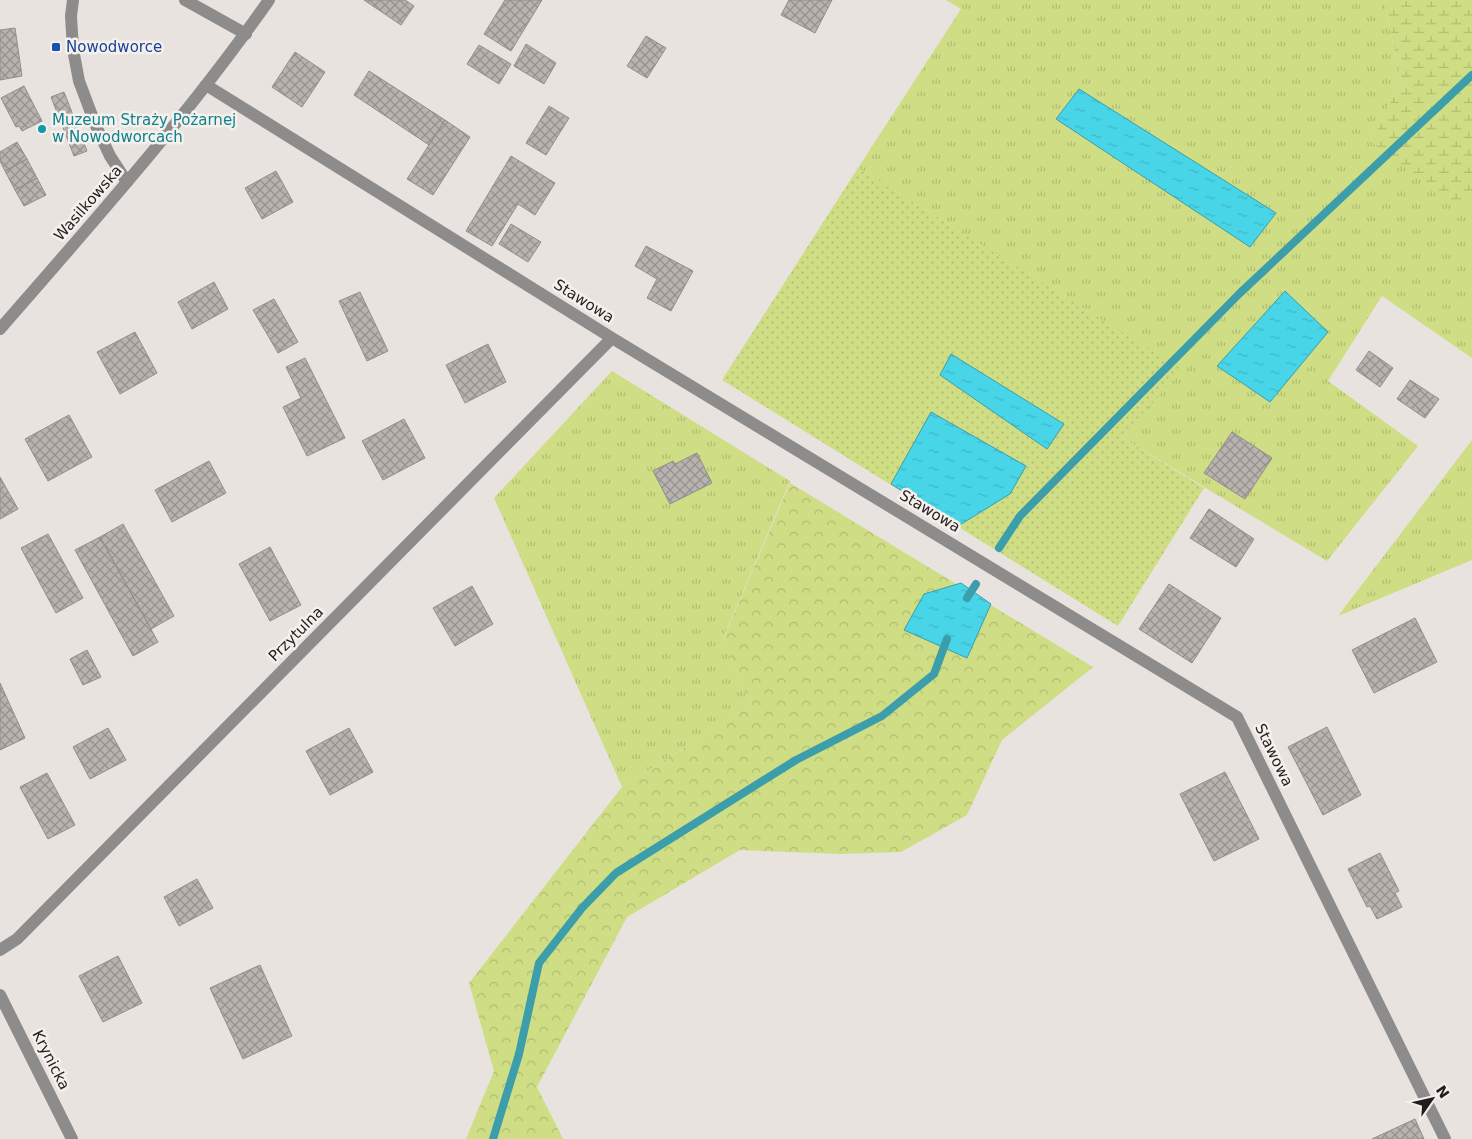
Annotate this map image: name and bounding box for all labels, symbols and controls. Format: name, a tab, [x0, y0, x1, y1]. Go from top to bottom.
place label: Nowodworce	[66, 38, 162, 56]
marker: Nowodworce	[50, 41, 62, 53]
place label: Muzeum Straży Pożarnej w Nowodworcach	[52, 111, 236, 146]
marker: Muzeum Straży Pożarnej w Nowodworcach	[36, 123, 48, 135]
street label: Wasilkowska	[50, 162, 126, 244]
street label: Stawowa	[551, 275, 617, 327]
street label: Stawowa	[896, 486, 964, 536]
street label: Przytulna	[265, 603, 327, 665]
street label: Stawowa	[1251, 721, 1297, 789]
street label: Krynicka	[28, 1027, 74, 1093]
north arrow	[1407, 1074, 1457, 1124]
text: N	[1433, 1082, 1453, 1101]

